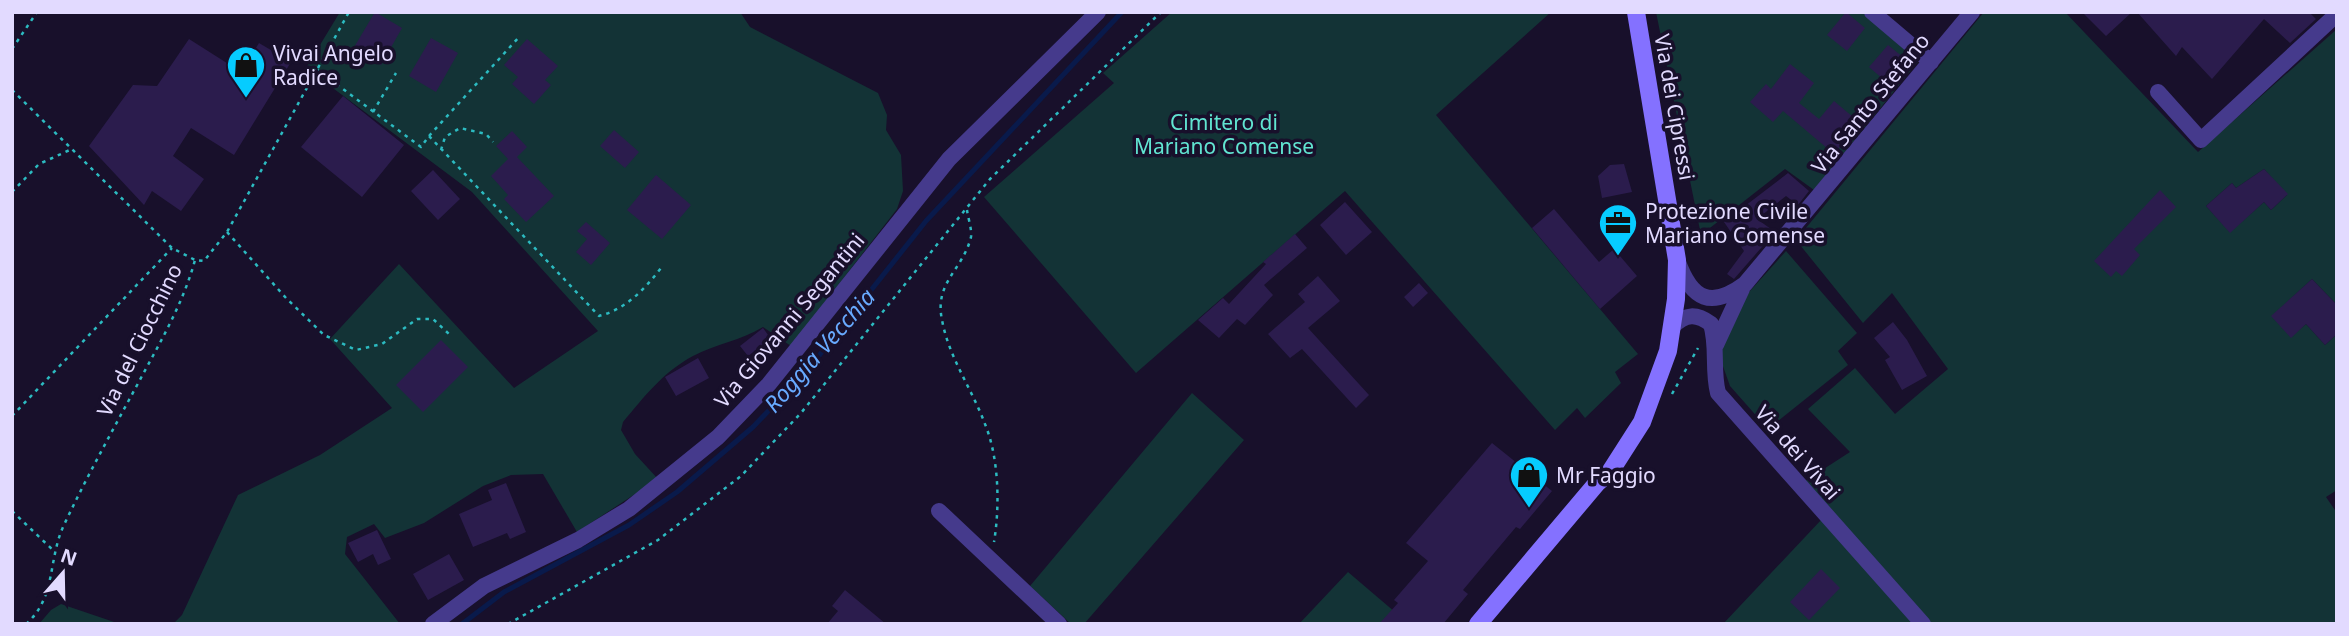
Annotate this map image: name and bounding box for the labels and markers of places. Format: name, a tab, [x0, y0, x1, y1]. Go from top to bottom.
place label: Vivai Angelo Radice	[273, 39, 394, 91]
shop icon: Vivai Angelo Radice	[225, 44, 267, 99]
place label: Protezione Civile Mariano Comense	[1645, 197, 1825, 249]
office icon: Protezione Civile Mariano Comense	[1597, 202, 1639, 257]
shop icon: Mr Faggio	[1508, 454, 1550, 509]
place label: Mr Faggio	[1556, 461, 1656, 489]

